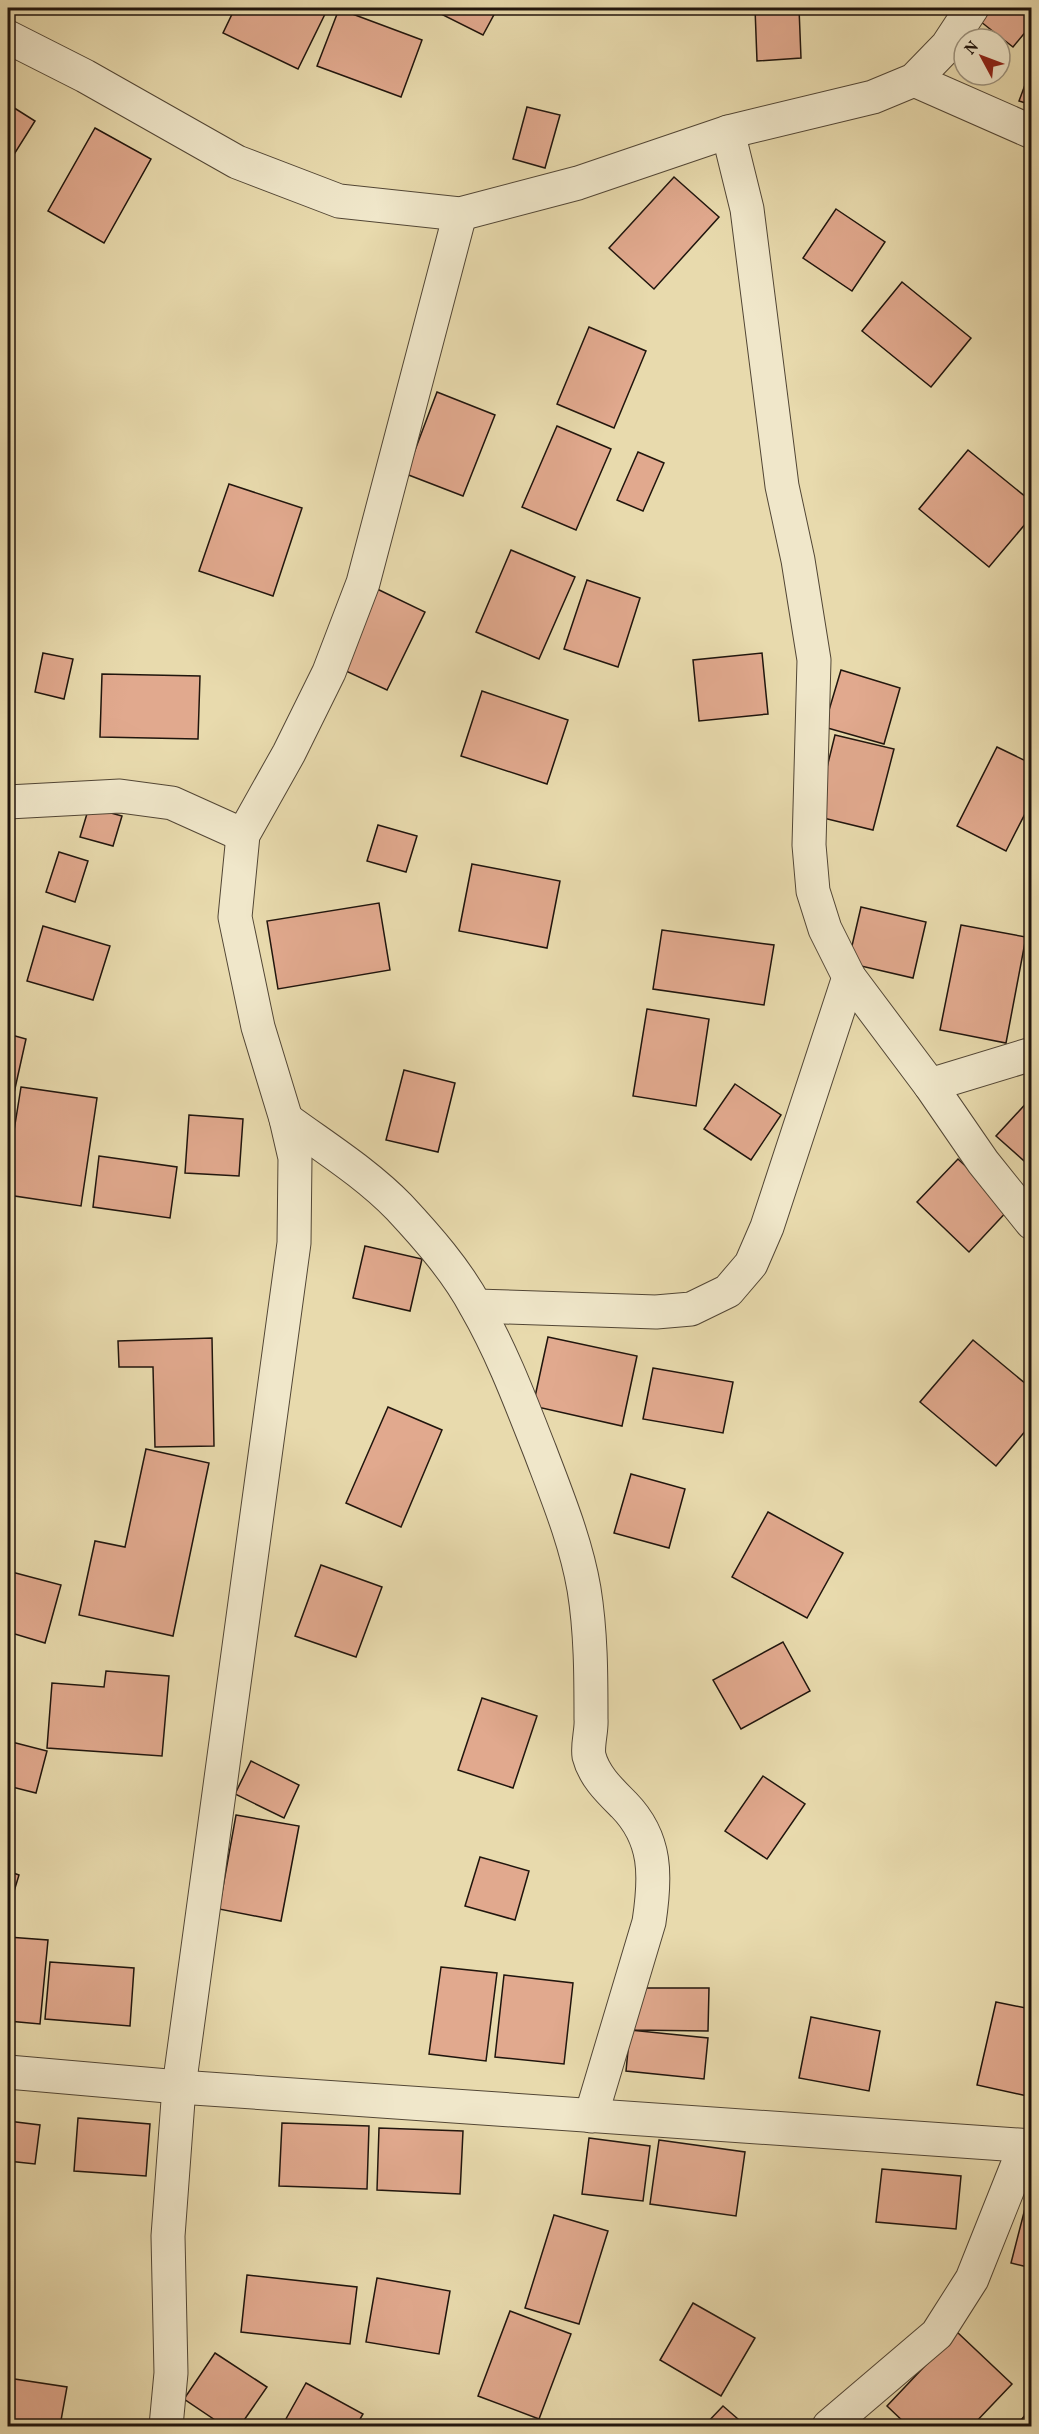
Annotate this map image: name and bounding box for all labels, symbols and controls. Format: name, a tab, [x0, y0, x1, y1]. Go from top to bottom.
north arrow	[952, 27, 1012, 87]
text: N	[960, 37, 985, 60]

